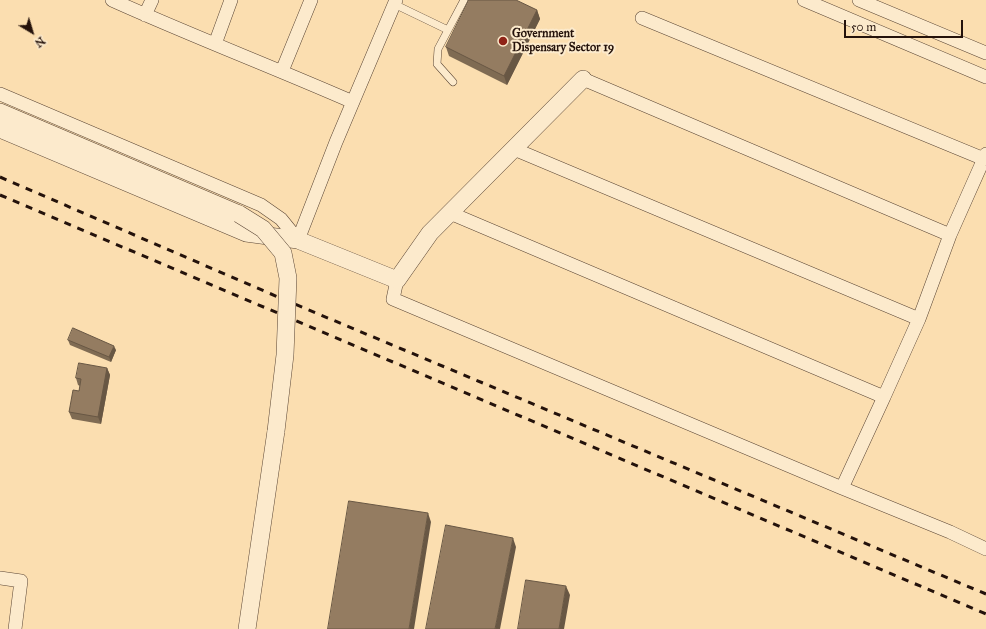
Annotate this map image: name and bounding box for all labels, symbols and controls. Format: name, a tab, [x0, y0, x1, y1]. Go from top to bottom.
north arrow	[12, 12, 52, 52]
scale bar	[846, 12, 965, 38]
text: 50 m	[851, 20, 876, 34]
place label: Government Dispensary Sector 19	[512, 27, 614, 55]
text: N	[32, 34, 47, 50]
marker: Government Dispensary Sector 19	[497, 35, 509, 47]

